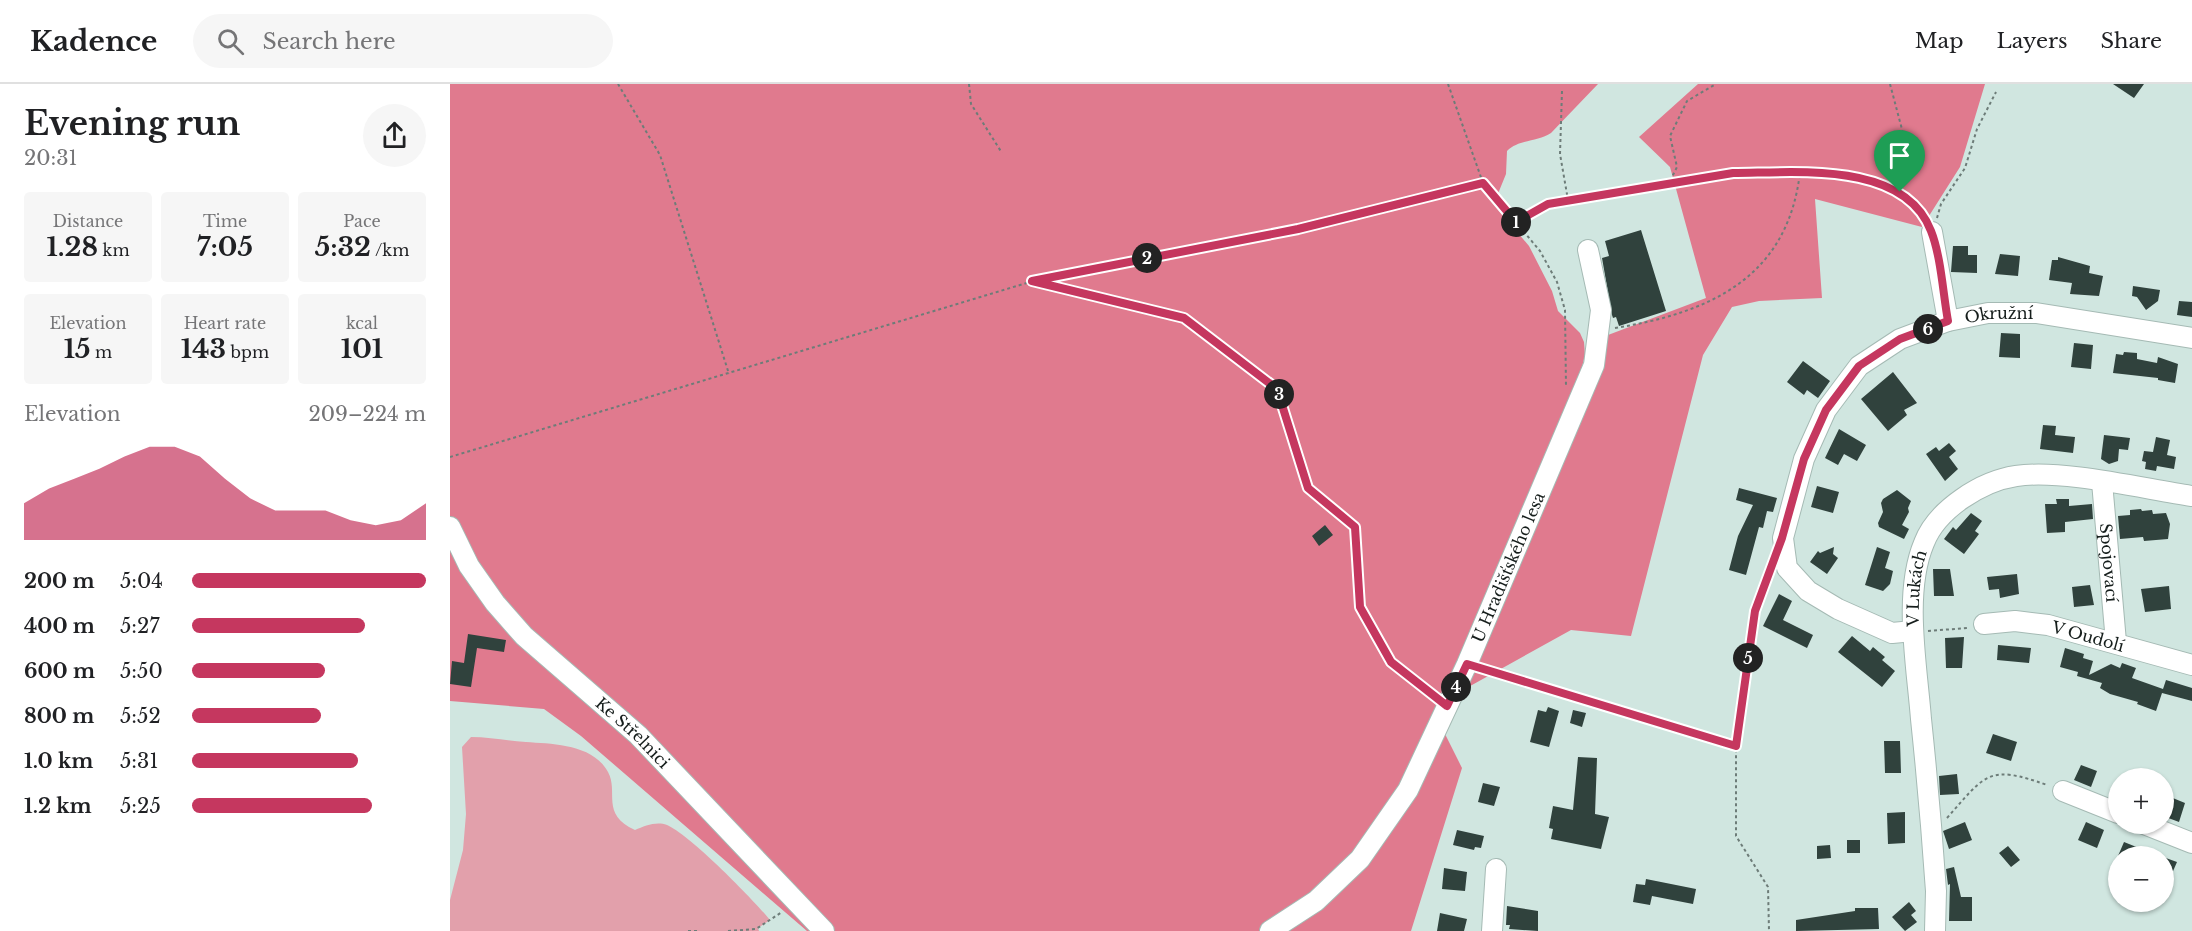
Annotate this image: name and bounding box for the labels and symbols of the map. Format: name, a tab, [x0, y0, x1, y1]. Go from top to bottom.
pin	[1874, 130, 1925, 192]
pin: 1	[1501, 207, 1531, 237]
pin: 2	[1132, 243, 1162, 273]
street label: Okružní	[1963, 303, 2034, 327]
pin: 6	[1913, 314, 1943, 344]
pin: 3	[1264, 379, 1294, 409]
street label: U Hradišťského lesa	[1467, 489, 1549, 646]
street label: Spojovací	[2096, 522, 2123, 604]
street label: V Lukách	[1903, 547, 1931, 628]
street label: V Oudolí	[2049, 616, 2127, 656]
pin: 5	[1733, 643, 1763, 673]
pin: 4	[1441, 672, 1471, 702]
street label: Ke Střelnici	[592, 693, 674, 773]

